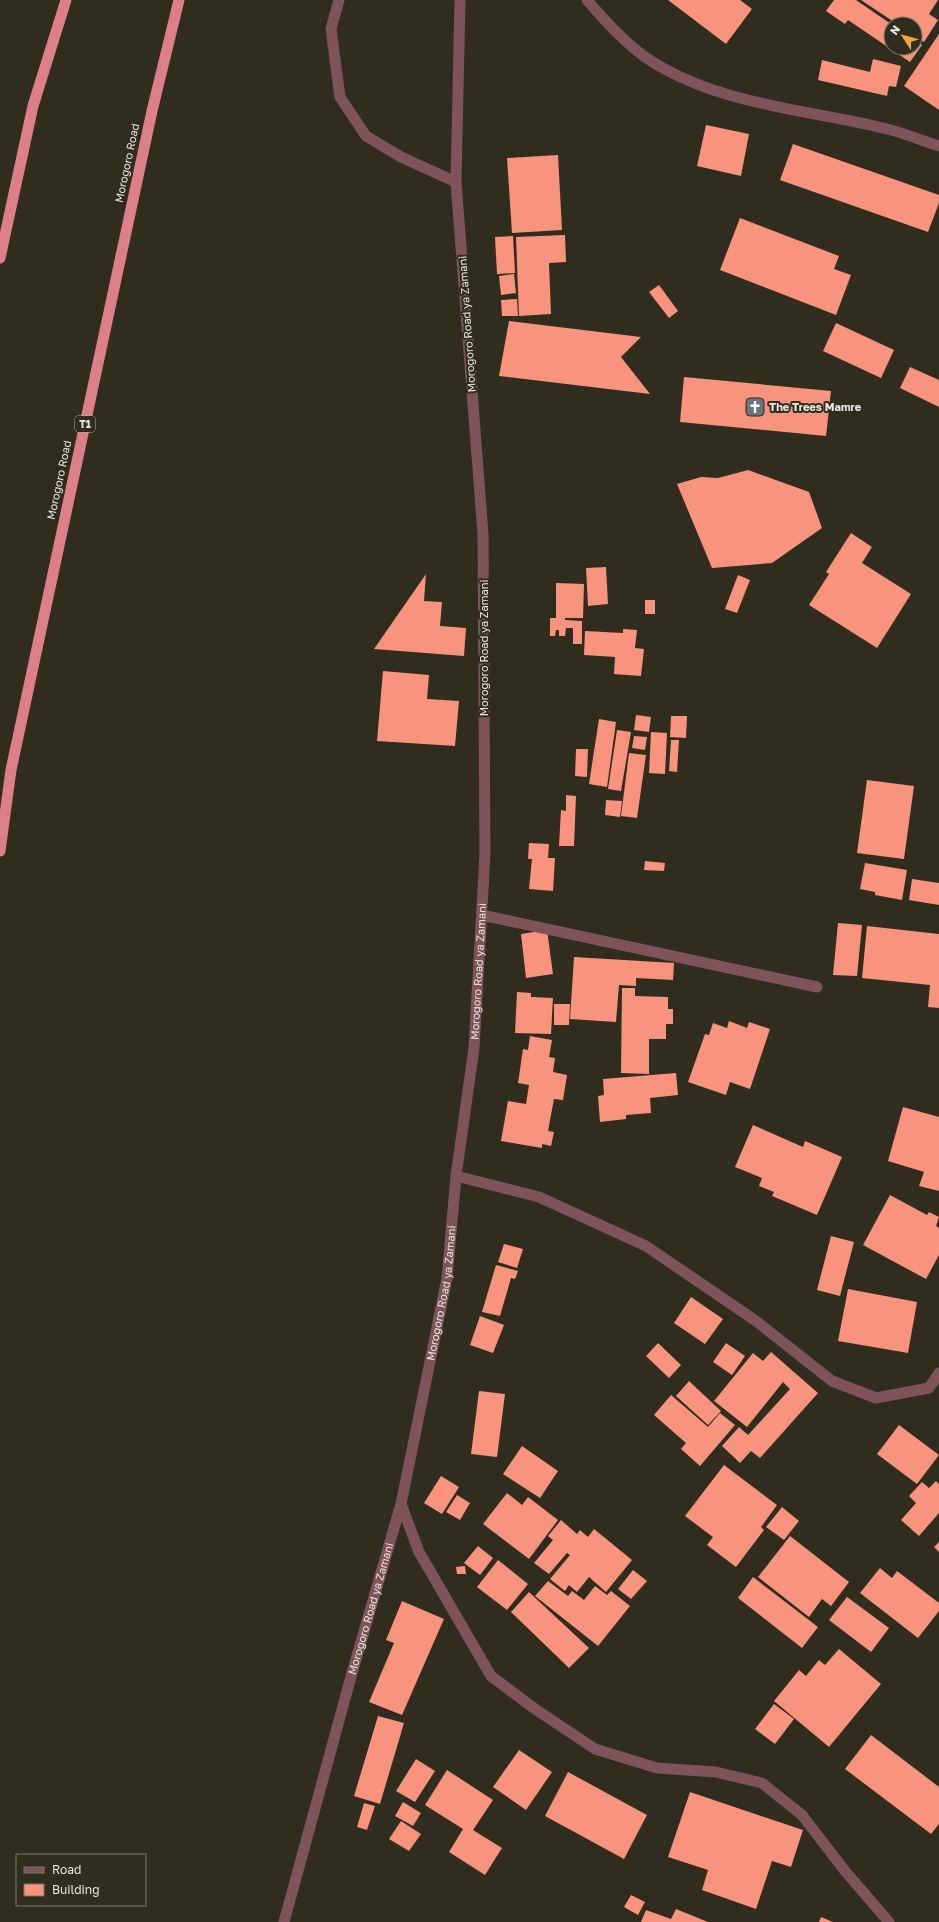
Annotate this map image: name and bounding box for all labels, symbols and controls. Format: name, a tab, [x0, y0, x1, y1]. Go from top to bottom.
north arrow	[883, 16, 923, 56]
text: N	[887, 23, 902, 37]
street label: Morogoro Road	[112, 122, 141, 204]
street label: Morogoro Road ya Zamani	[455, 255, 478, 393]
church icon: The Trees Mamre	[744, 396, 766, 418]
place label: The Trees Mamre	[769, 400, 862, 413]
road number: T1	[75, 416, 95, 432]
street label: Morogoro Road	[44, 439, 73, 521]
street label: Morogoro Road ya Zamani	[477, 580, 490, 716]
street label: Morogoro Road ya Zamani	[467, 903, 488, 1040]
street label: Morogoro Road ya Zamani	[423, 1225, 458, 1362]
street label: Morogoro Road ya Zamani	[345, 1541, 395, 1676]
legend	[16, 1854, 146, 1906]
text: Road	[52, 1862, 81, 1877]
text: Building	[52, 1882, 100, 1897]

